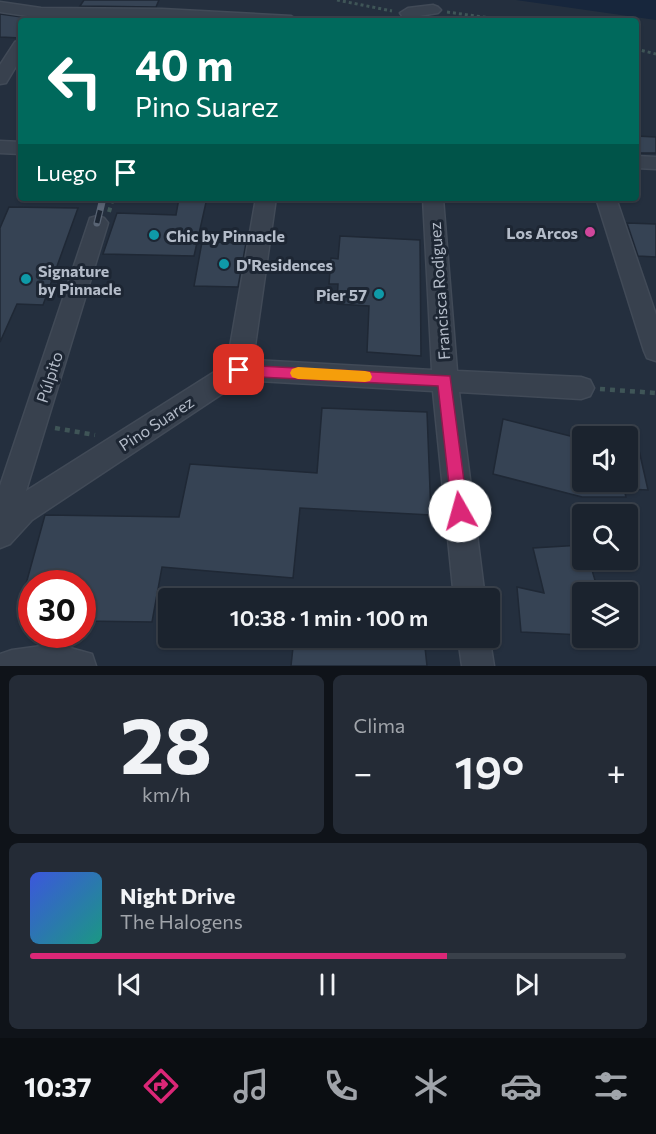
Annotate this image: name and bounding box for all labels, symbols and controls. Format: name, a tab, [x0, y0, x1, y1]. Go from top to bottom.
text: 40 m	[135, 38, 233, 90]
icon: left	[36, 42, 114, 120]
text: Pino Suarez	[135, 90, 279, 123]
icon: arrive	[109, 156, 142, 189]
text: Luego	[36, 159, 97, 186]
street label: Francisca Rodiguez	[425, 221, 453, 361]
place label: Los Arcos	[506, 223, 578, 242]
marker: Los Arcos	[583, 225, 597, 239]
place label: Chic by Pinnacle	[166, 226, 285, 245]
marker: Chic by Pinnacle	[147, 228, 161, 242]
place label: D'Residences	[236, 255, 333, 274]
marker: D'Residences	[217, 257, 231, 271]
place label: Signature by Pinnacle	[38, 261, 121, 298]
marker: Signature by Pinnacle	[19, 272, 33, 286]
place label: Pier 57	[316, 285, 367, 304]
marker: Pier 57	[372, 287, 386, 301]
pin	[213, 344, 264, 395]
street label: Púlpito	[32, 349, 66, 405]
icon: arrive	[222, 353, 255, 386]
street label: Pino Suarez	[115, 392, 197, 454]
map controls	[572, 426, 638, 648]
button: sound	[572, 426, 638, 492]
position arrow	[428, 479, 492, 543]
button: search	[572, 504, 638, 570]
speed limit sign: 30	[18, 570, 96, 648]
button: layers	[572, 582, 638, 648]
text: 10:38 · 1 min · 100 m	[230, 604, 428, 631]
text: 28	[120, 695, 212, 790]
text: Clima	[354, 713, 405, 737]
text: 19°	[455, 743, 524, 798]
text: −	[354, 751, 372, 792]
text: +	[607, 751, 626, 792]
text: km/h	[142, 782, 191, 806]
text: Night Drive	[120, 882, 235, 909]
text: The Halogens	[120, 909, 243, 933]
icon: previous	[113, 968, 146, 1001]
icon: pause	[311, 968, 344, 1001]
icon: next	[510, 968, 543, 1001]
icon: directions	[140, 1065, 182, 1107]
icon: music	[230, 1065, 272, 1107]
icon: phone	[320, 1065, 362, 1107]
icon: climate	[410, 1065, 452, 1107]
icon: car	[500, 1065, 542, 1107]
icon: filters	[590, 1065, 632, 1107]
text: 10:37	[24, 1070, 92, 1103]

